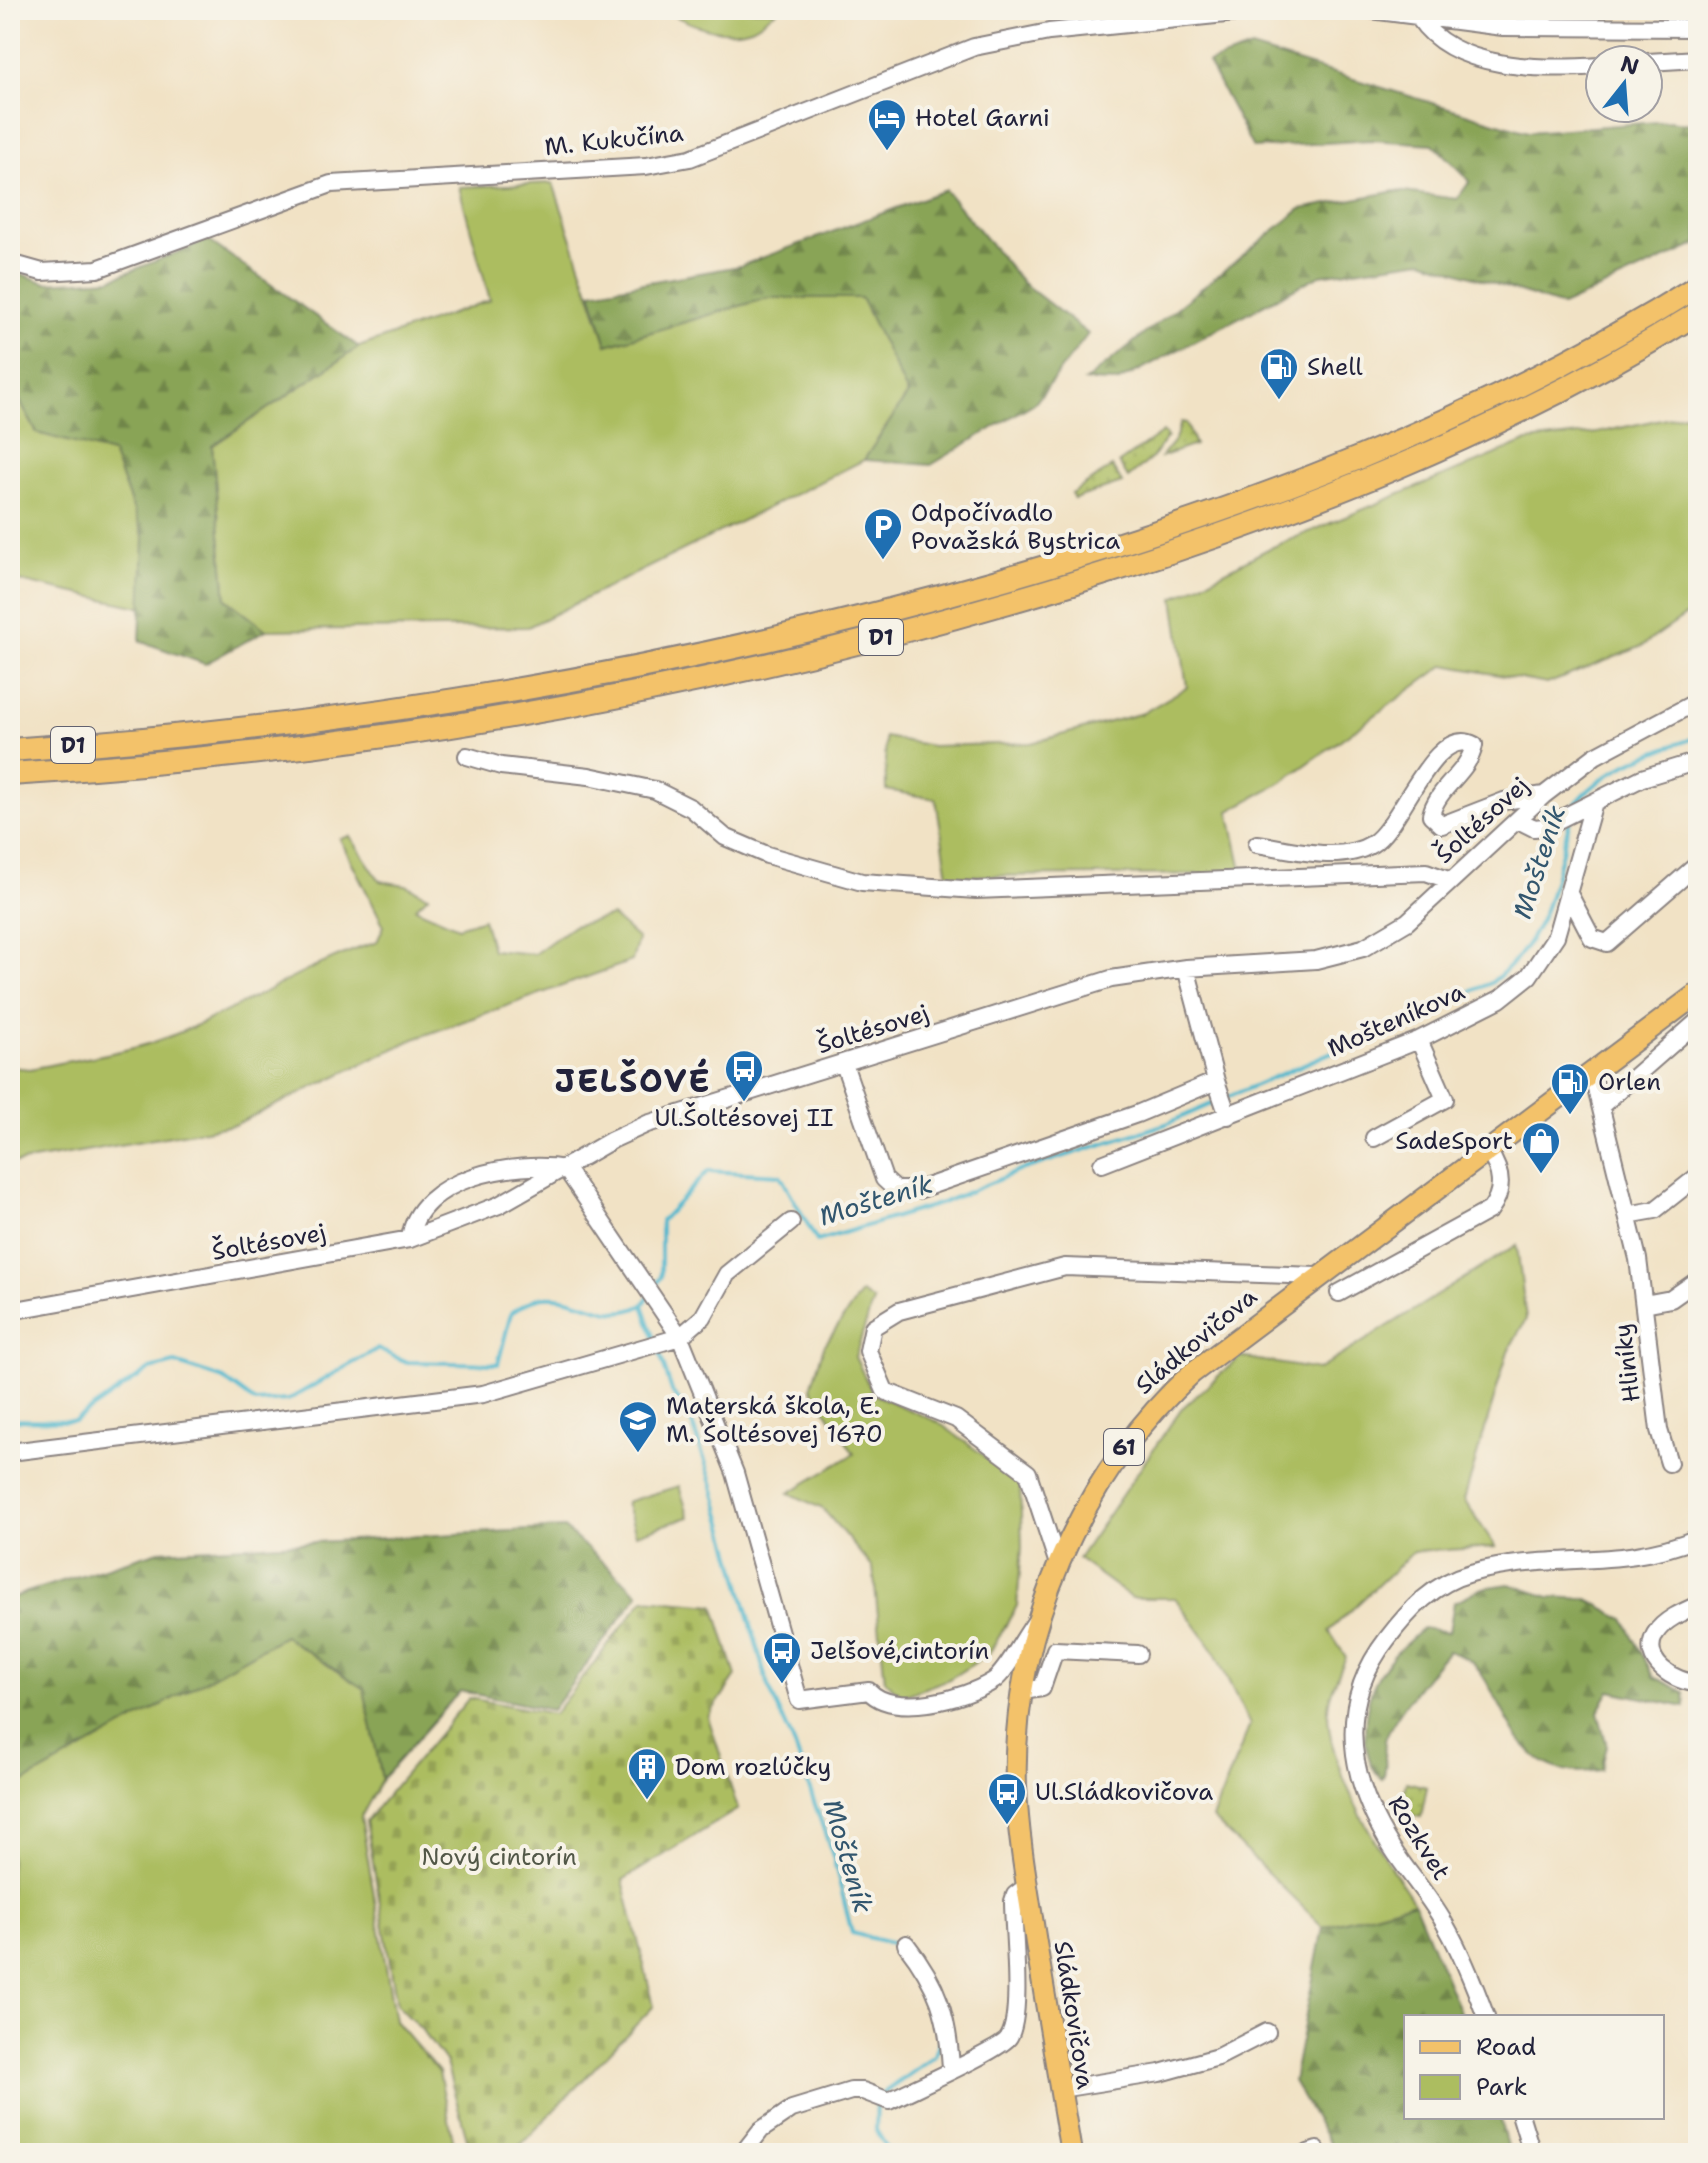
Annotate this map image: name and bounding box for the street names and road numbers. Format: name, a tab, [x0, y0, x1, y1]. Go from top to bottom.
street label: M. Kukučína	[543, 117, 685, 163]
road number: D1	[859, 619, 903, 655]
road number: D1	[51, 727, 95, 763]
street label: Šoltésovej	[1428, 770, 1536, 870]
street label: Mošteníkova	[1322, 975, 1470, 1065]
street label: Šoltésovej	[813, 997, 933, 1061]
street label: Šoltésovej	[209, 1216, 329, 1268]
street label: Sládkovičova	[1128, 1281, 1264, 1401]
street label: Hliníky	[1606, 1322, 1648, 1404]
road number: 61	[1104, 1429, 1144, 1465]
street label: Rozkvet	[1381, 1790, 1457, 1886]
street label: Sládkovičova	[1047, 1939, 1102, 2091]

